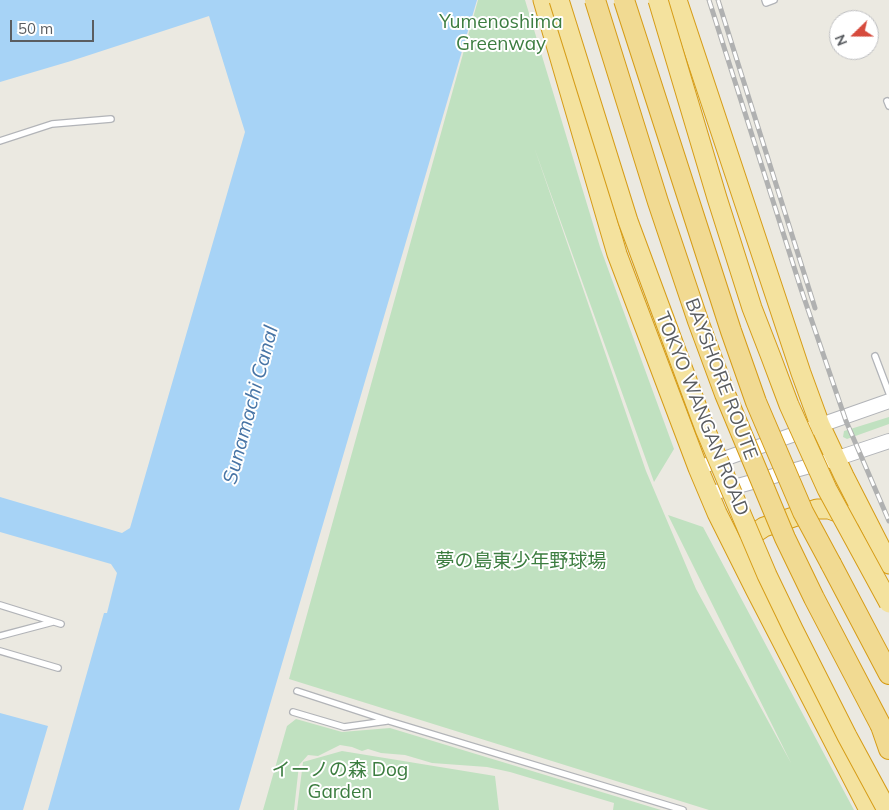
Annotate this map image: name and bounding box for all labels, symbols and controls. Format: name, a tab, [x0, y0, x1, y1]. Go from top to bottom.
scale bar	[12, 10, 96, 42]
north arrow	[829, 10, 879, 60]
park label: Yumenoshima Greenway	[439, 11, 563, 55]
text: 50 m	[18, 19, 53, 38]
text: N	[831, 32, 851, 49]
street label: BAYSHORE ROUTE	[680, 295, 762, 463]
street label: TOKYO WANGAN ROAD	[651, 309, 753, 519]
water label: Sunamachi Canal	[218, 323, 284, 487]
park label: 夢の島東少年野球場	[436, 550, 606, 572]
park label: イーノの森 Dog Garden	[272, 759, 408, 803]

